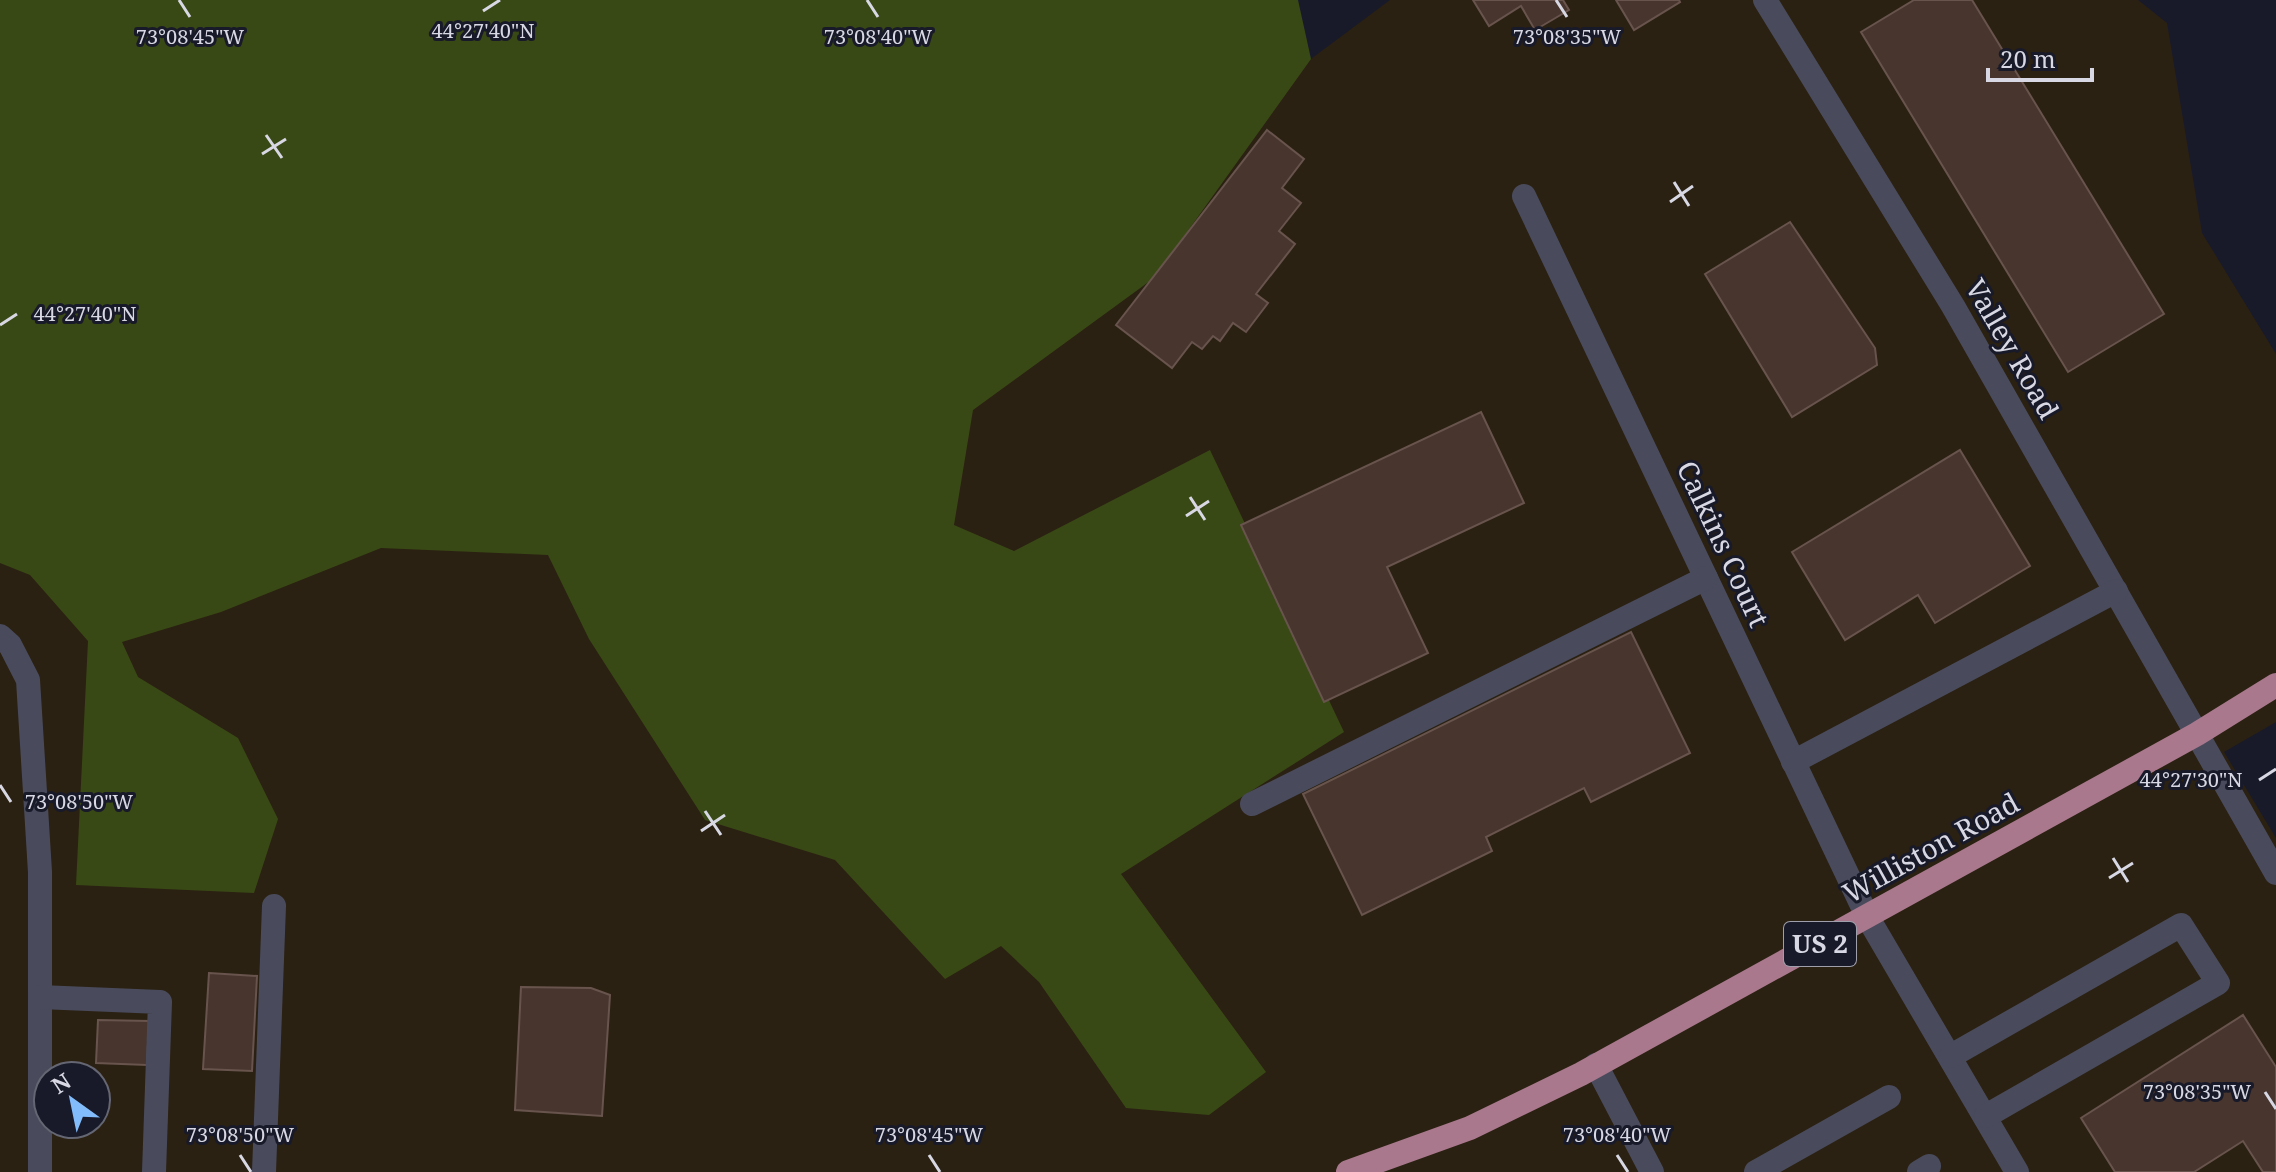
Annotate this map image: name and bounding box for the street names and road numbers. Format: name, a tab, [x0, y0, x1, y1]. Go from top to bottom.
street label: Valley Road	[1957, 271, 2068, 426]
street label: Calkins Court	[1669, 454, 1779, 633]
street label: Williston Road	[1836, 783, 2025, 911]
road number: US 2	[1784, 922, 1856, 966]

